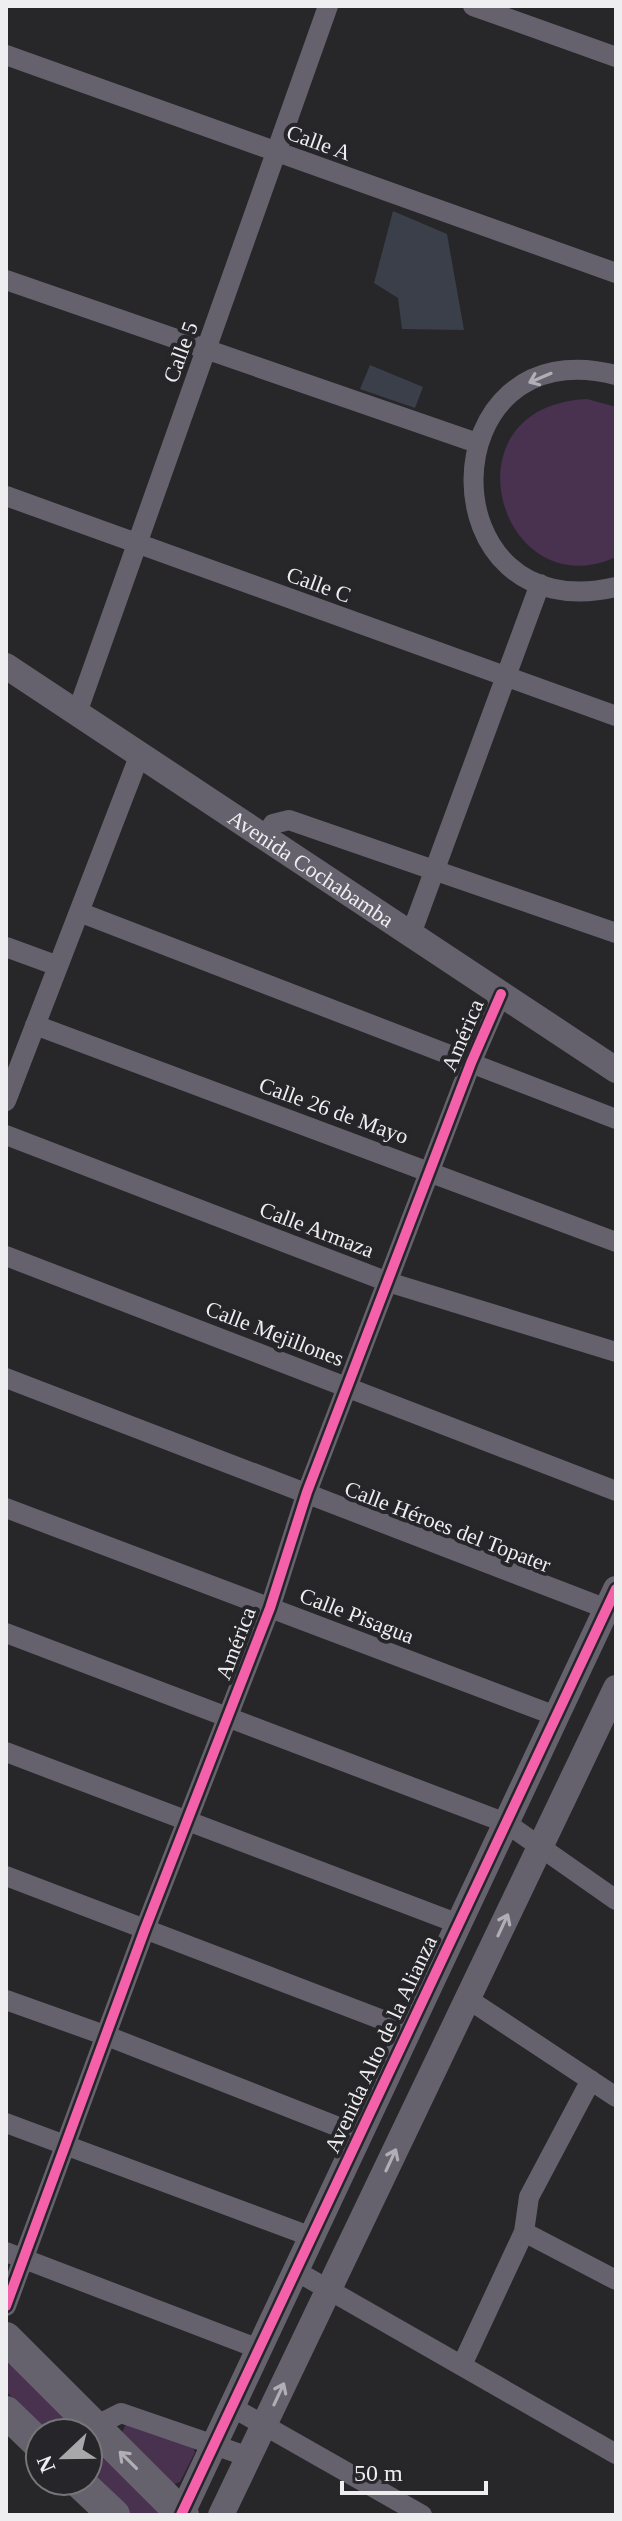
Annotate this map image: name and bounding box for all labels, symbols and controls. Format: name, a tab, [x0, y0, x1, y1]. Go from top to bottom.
street label: Calle A	[283, 119, 354, 166]
street label: Calle 5	[158, 318, 203, 386]
one-way arrow	[528, 372, 553, 387]
street label: Calle C	[283, 561, 354, 608]
street label: Avenida Cochabamba	[223, 805, 399, 932]
street label: América	[436, 995, 489, 1075]
street label: Calle 26 de Mayo	[256, 1072, 412, 1149]
street label: Calle Armaza	[256, 1196, 378, 1263]
street label: Calle Mejillones	[202, 1296, 347, 1371]
street label: Calle Héroes del Topater	[341, 1476, 555, 1578]
street label: Calle Pisagua	[296, 1582, 418, 1649]
street label: América	[210, 1603, 261, 1683]
one-way arrow	[496, 1913, 511, 1937]
street label: Avenida Alto de la Alianza	[319, 1931, 442, 2157]
one-way arrow	[384, 2148, 399, 2172]
one-way arrow	[272, 2383, 288, 2407]
north arrow	[24, 2417, 104, 2497]
scale bar	[342, 2445, 486, 2495]
one-way arrow	[119, 2451, 138, 2470]
text: N	[31, 2452, 60, 2476]
text: 50 m	[354, 2460, 403, 2486]

